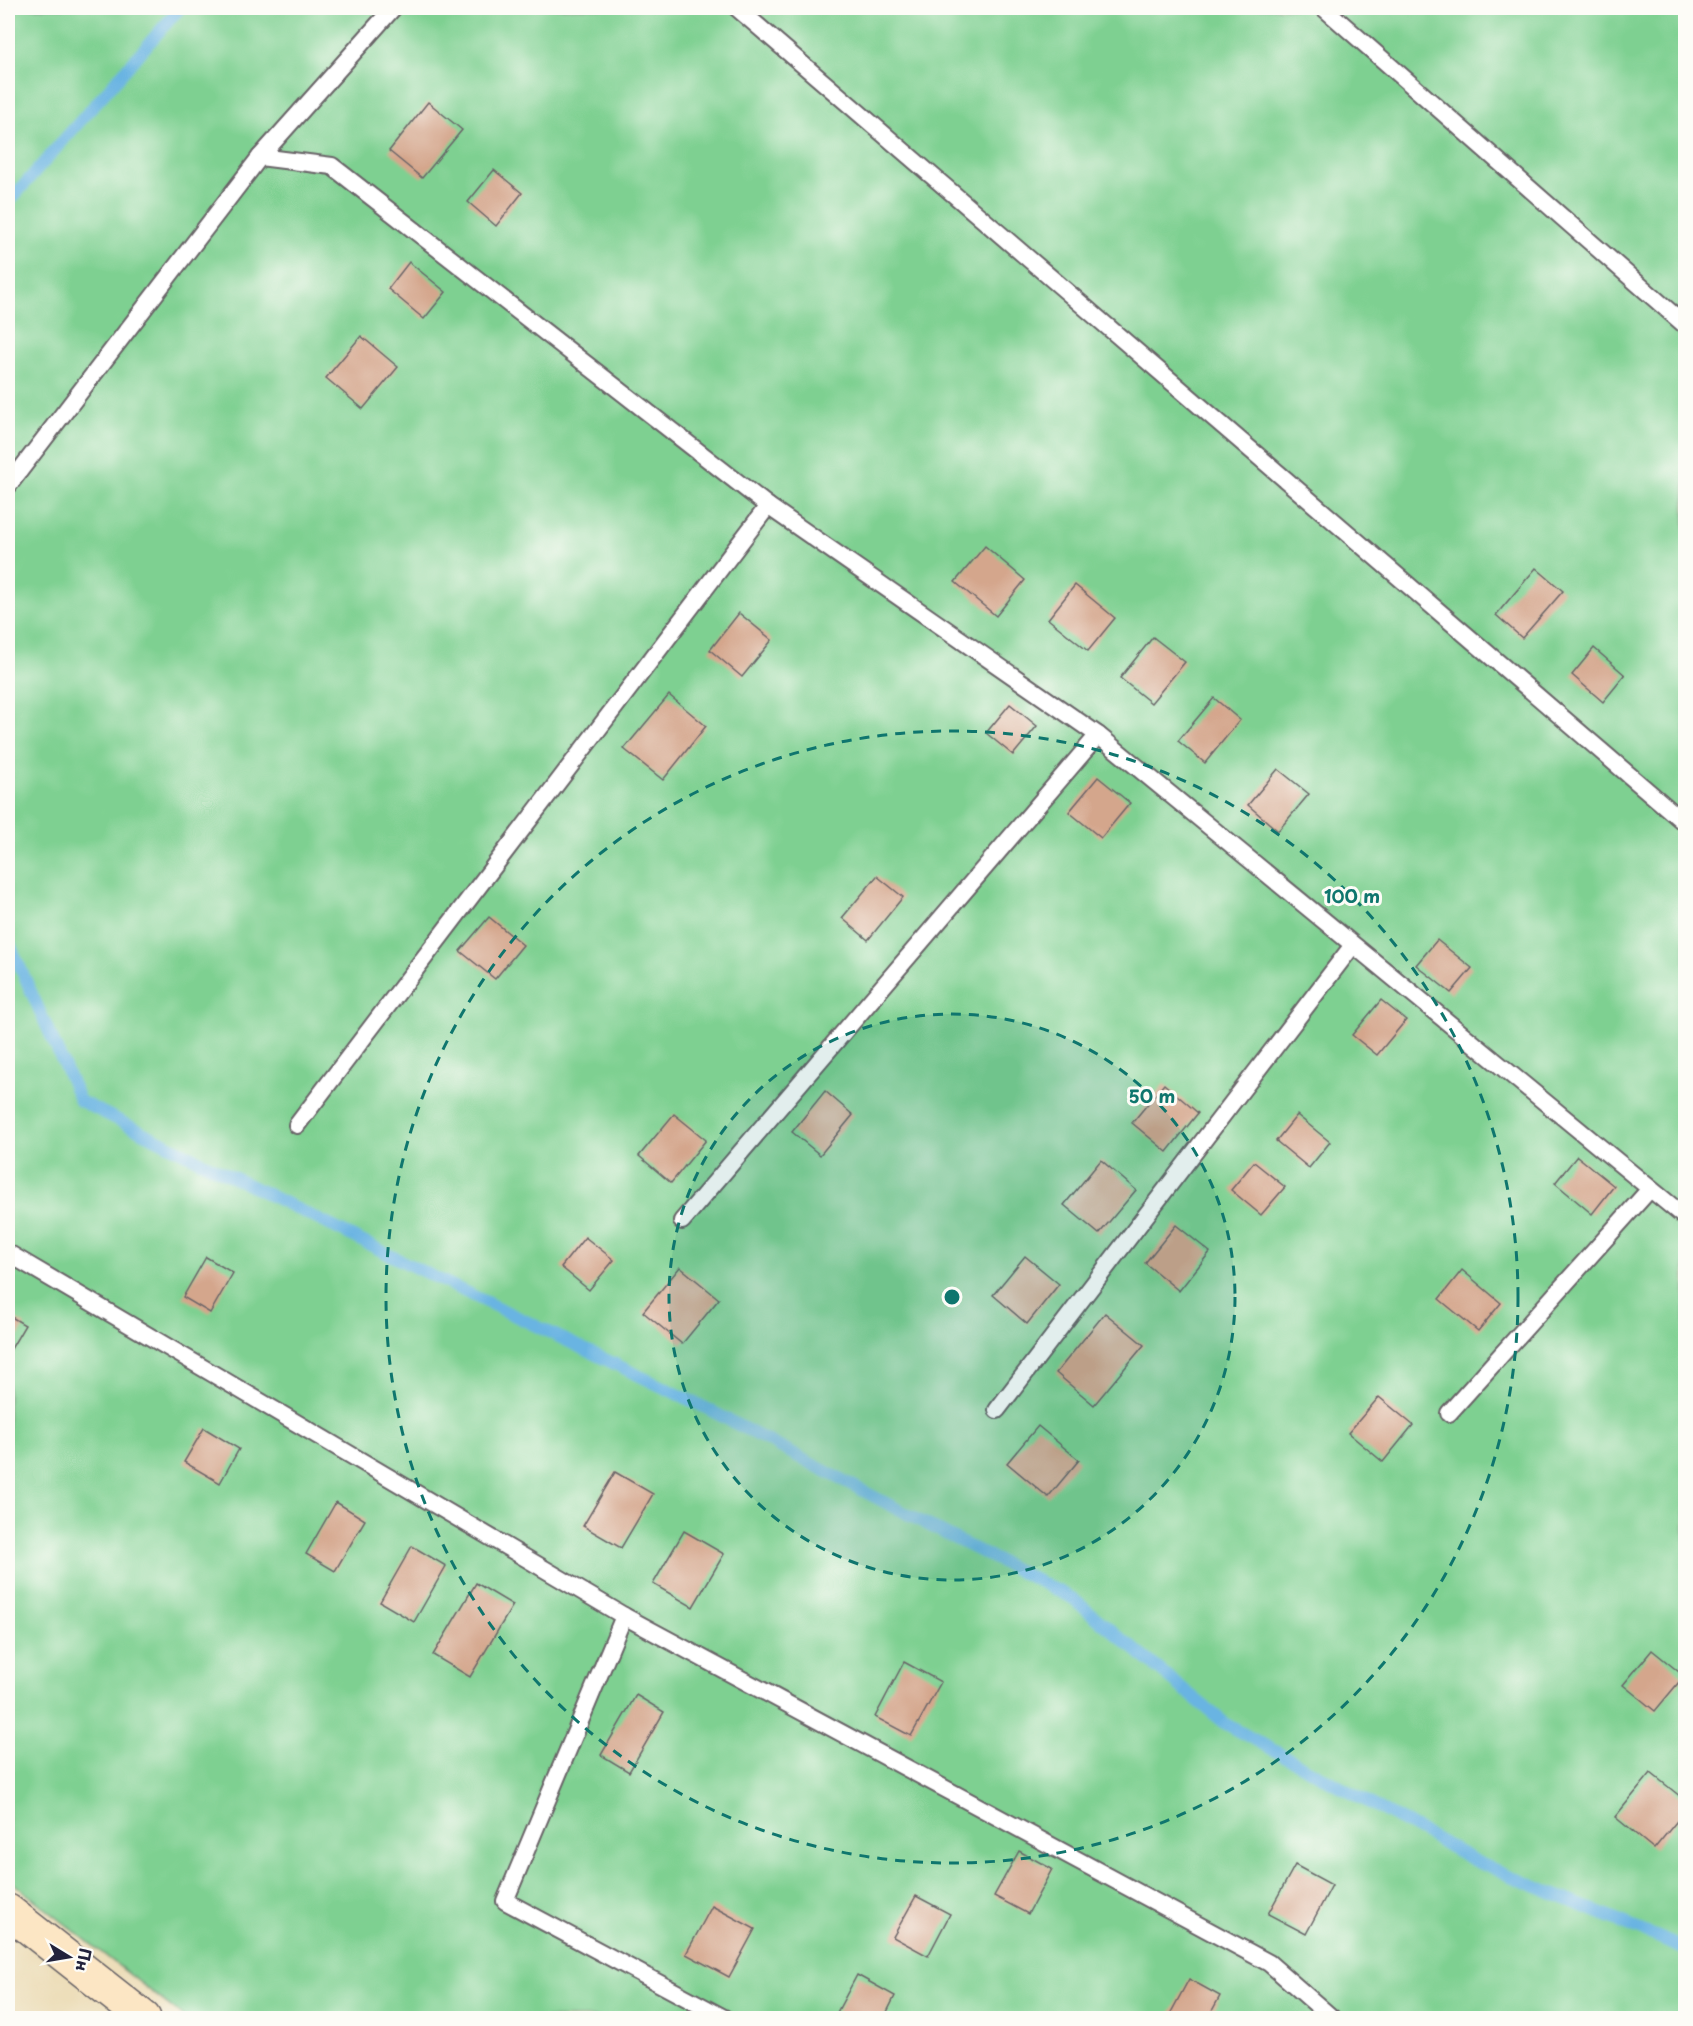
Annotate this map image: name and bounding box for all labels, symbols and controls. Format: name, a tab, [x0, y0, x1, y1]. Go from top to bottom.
text: 100 m	[1324, 882, 1380, 909]
text: 50 m	[1129, 1082, 1175, 1109]
centre of rings	[942, 1287, 962, 1307]
north arrow	[39, 1927, 99, 1987]
text: Пн	[71, 1946, 99, 1974]

